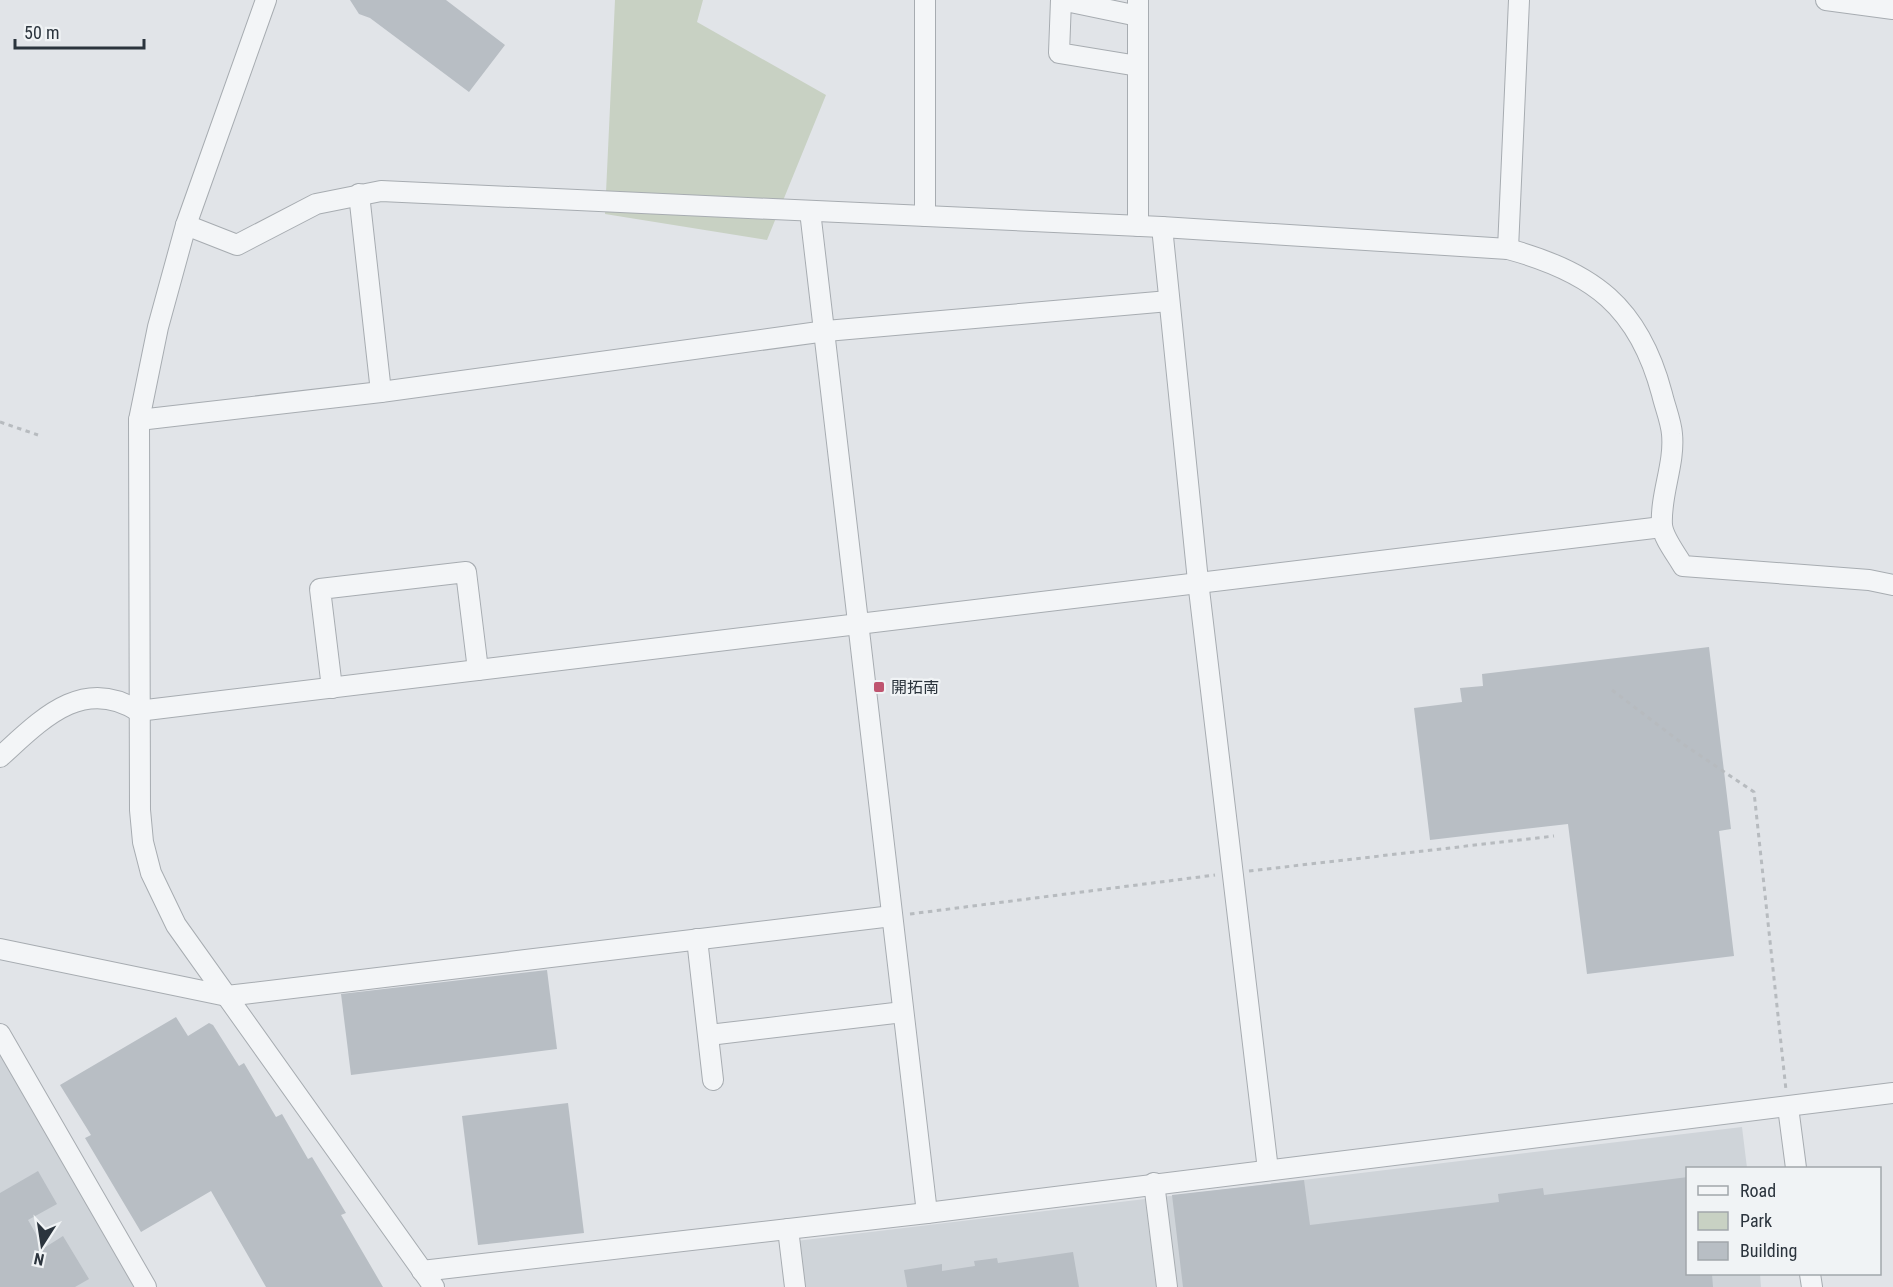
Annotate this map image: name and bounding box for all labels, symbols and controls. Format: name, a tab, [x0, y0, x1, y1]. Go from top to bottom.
scale bar	[15, 12, 144, 50]
text: 50 m	[24, 22, 59, 43]
place label: 開拓南	[891, 678, 939, 697]
marker: 開拓南	[872, 680, 886, 694]
legend	[1686, 1167, 1881, 1275]
text: Road	[1740, 1180, 1776, 1201]
text: Park	[1740, 1210, 1772, 1231]
north arrow	[12, 1215, 72, 1275]
text: Building	[1740, 1240, 1797, 1261]
text: N	[32, 1249, 46, 1269]

